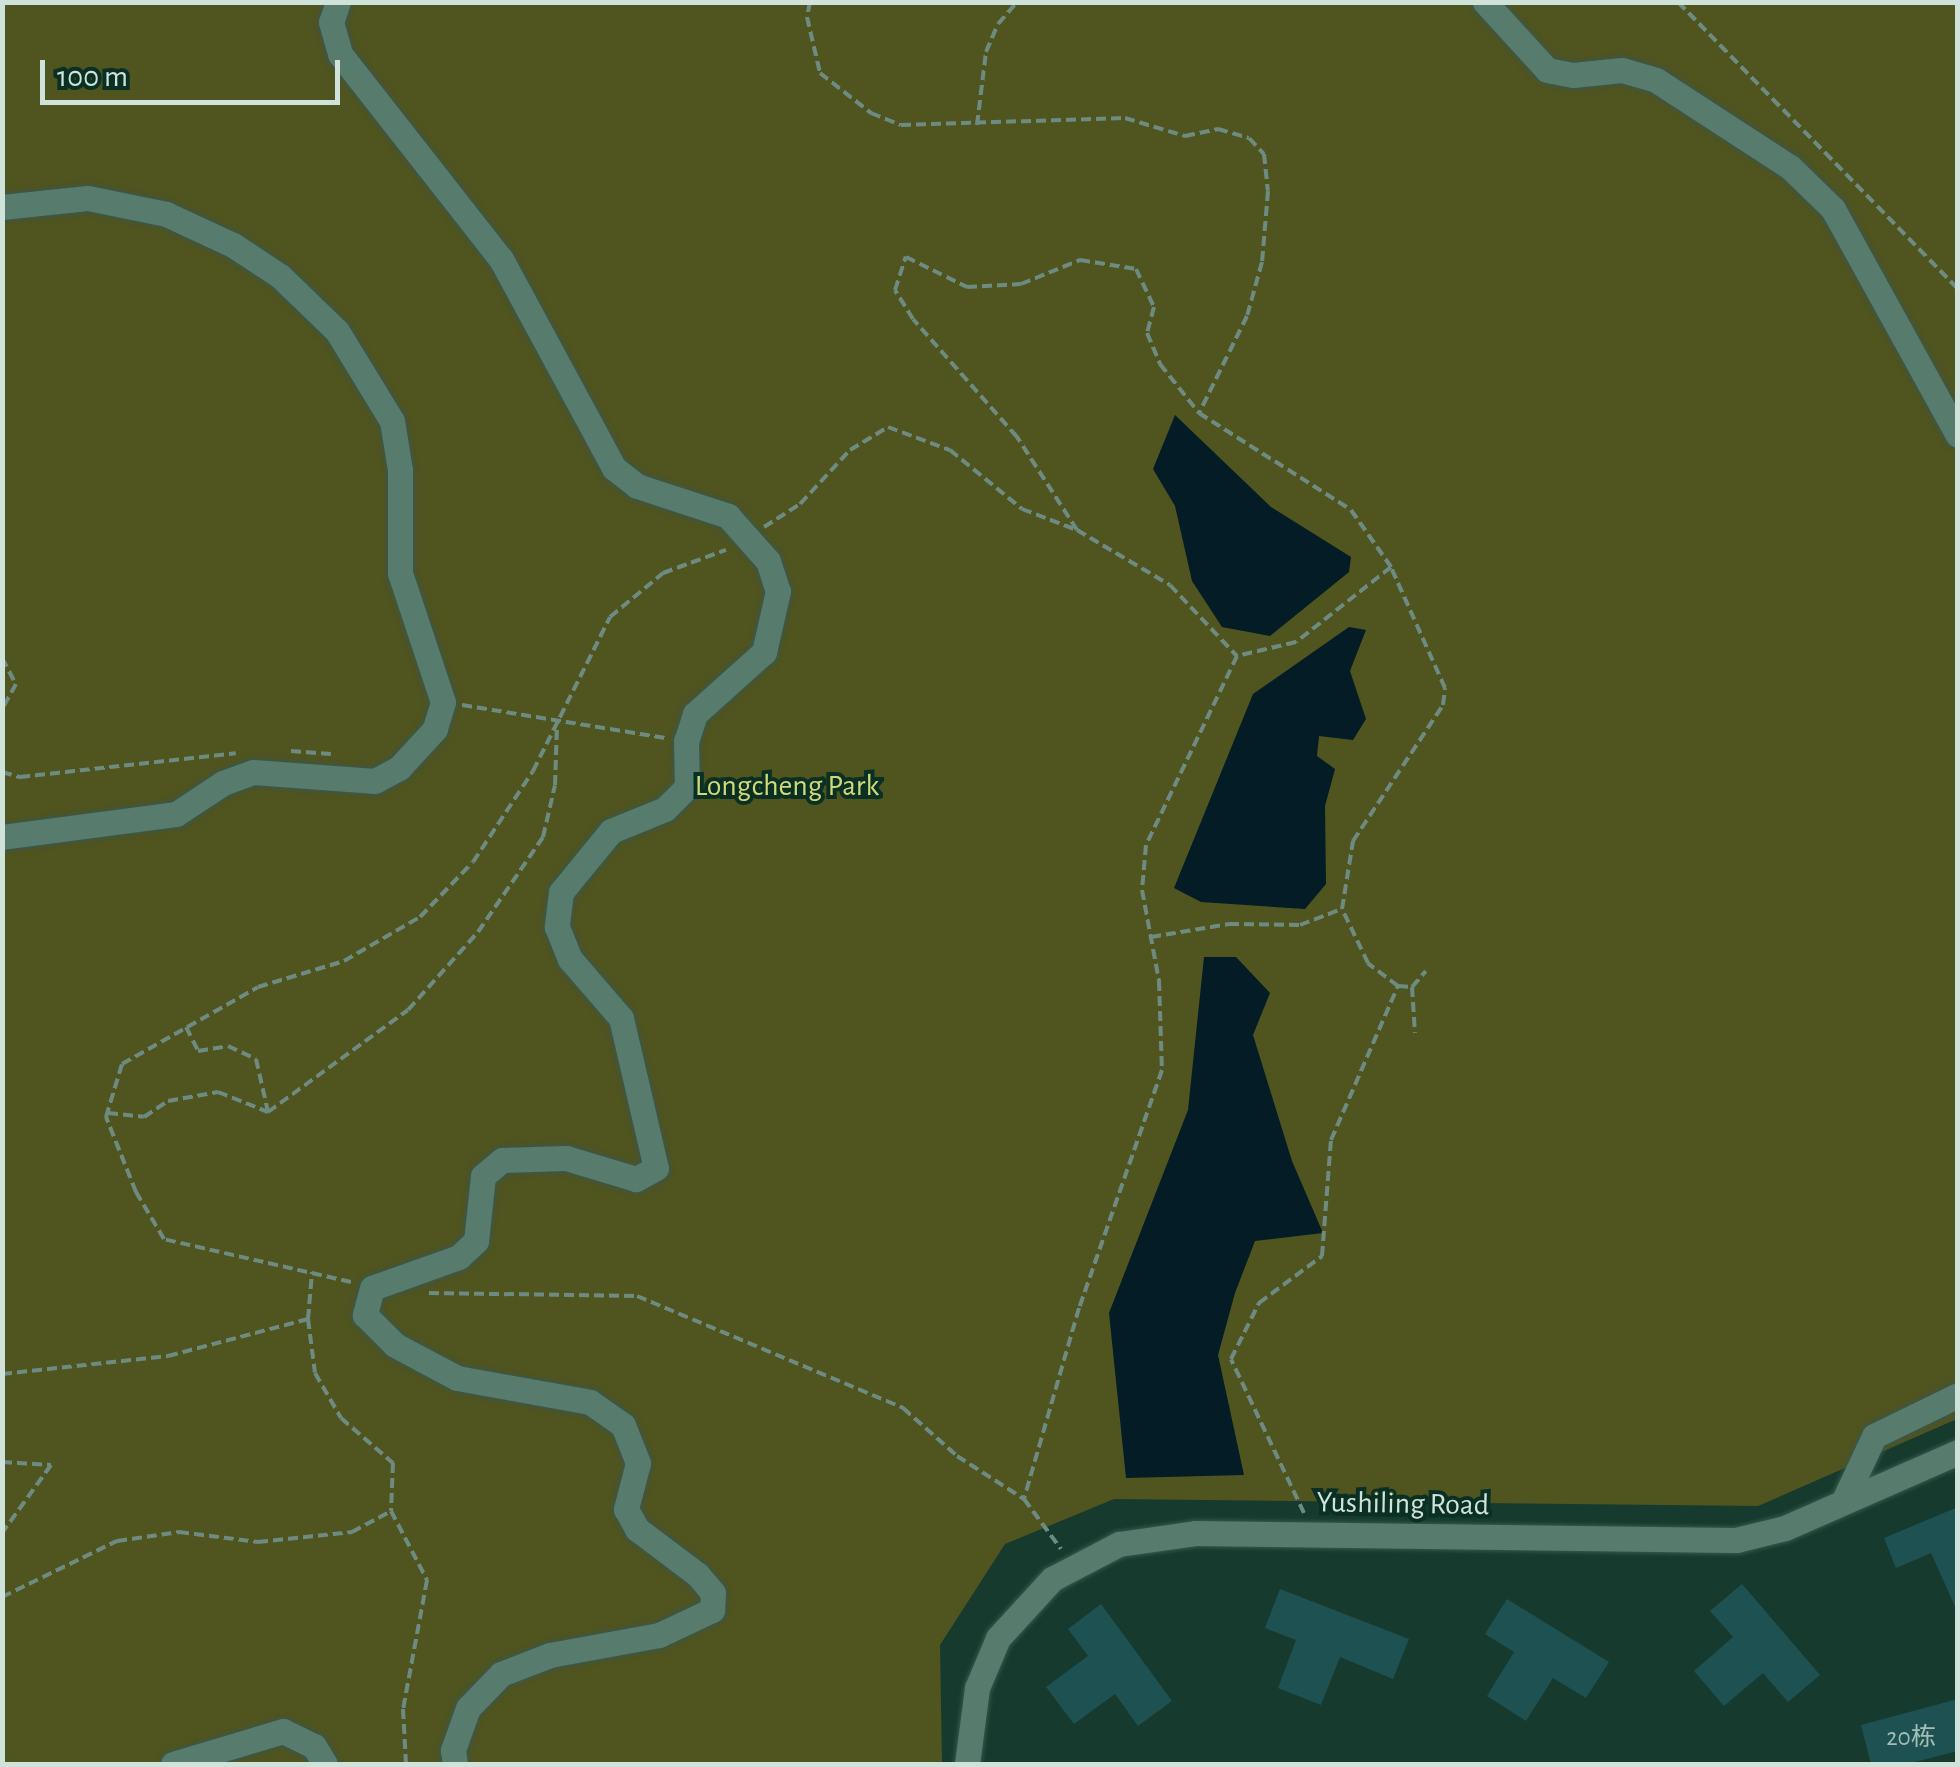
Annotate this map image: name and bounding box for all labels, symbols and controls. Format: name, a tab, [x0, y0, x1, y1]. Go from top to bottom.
scale bar	[45, 40, 345, 102]
text: 100 m	[57, 62, 128, 92]
park label: Longcheng Park	[695, 768, 879, 804]
street label: Yushiling Road	[1316, 1484, 1490, 1524]
house number: 20栋	[1886, 1723, 1936, 1753]

